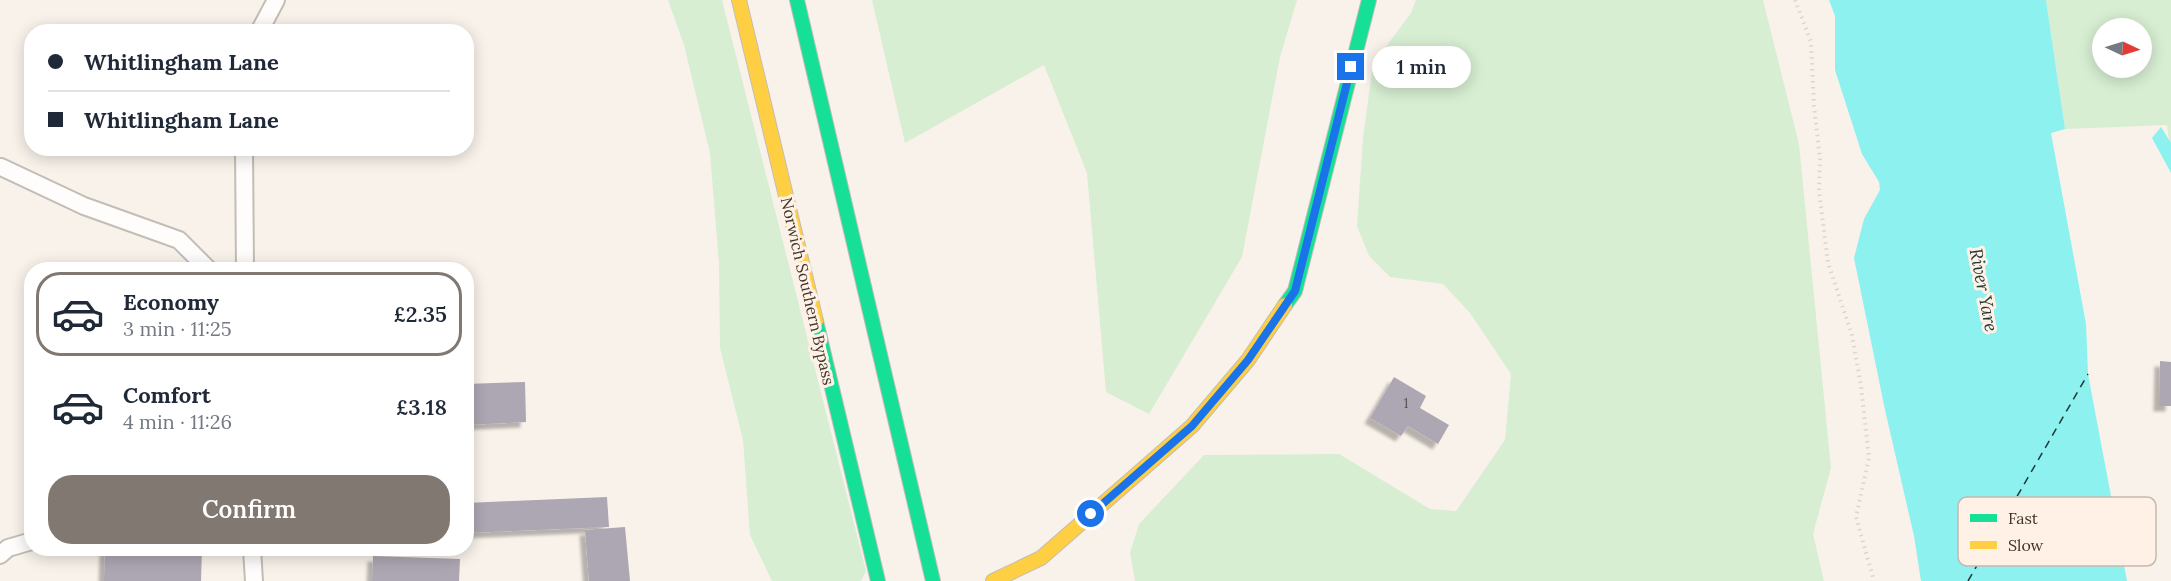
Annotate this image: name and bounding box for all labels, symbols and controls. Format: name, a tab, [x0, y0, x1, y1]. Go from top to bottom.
north arrow	[2092, 18, 2152, 78]
map controls	[2092, 18, 2152, 78]
callout: 1 min	[1372, 46, 1471, 88]
text: Whitlingham Lane	[84, 48, 279, 76]
route end	[1337, 53, 1364, 80]
text: 1 min	[1396, 54, 1447, 79]
text: Whitlingham Lane	[84, 106, 279, 134]
street label: Norwich Southern Bypass	[777, 195, 839, 387]
water label: River Yare	[1965, 246, 2003, 334]
icon: car	[51, 287, 105, 341]
text: Economy	[123, 288, 219, 316]
text: £2.35	[393, 300, 447, 328]
text: 3 min · 11:25	[123, 316, 232, 341]
icon: car	[51, 380, 105, 434]
text: Comfort	[123, 381, 211, 409]
text: £3.18	[396, 393, 447, 421]
house number: 1	[1403, 394, 1409, 412]
text: 4 min · 11:26	[123, 409, 232, 434]
button: Confirm	[48, 475, 450, 544]
legend	[1958, 497, 2156, 566]
route start	[1077, 500, 1104, 527]
text: Fast	[2008, 508, 2039, 528]
text: Slow	[2008, 535, 2044, 555]

